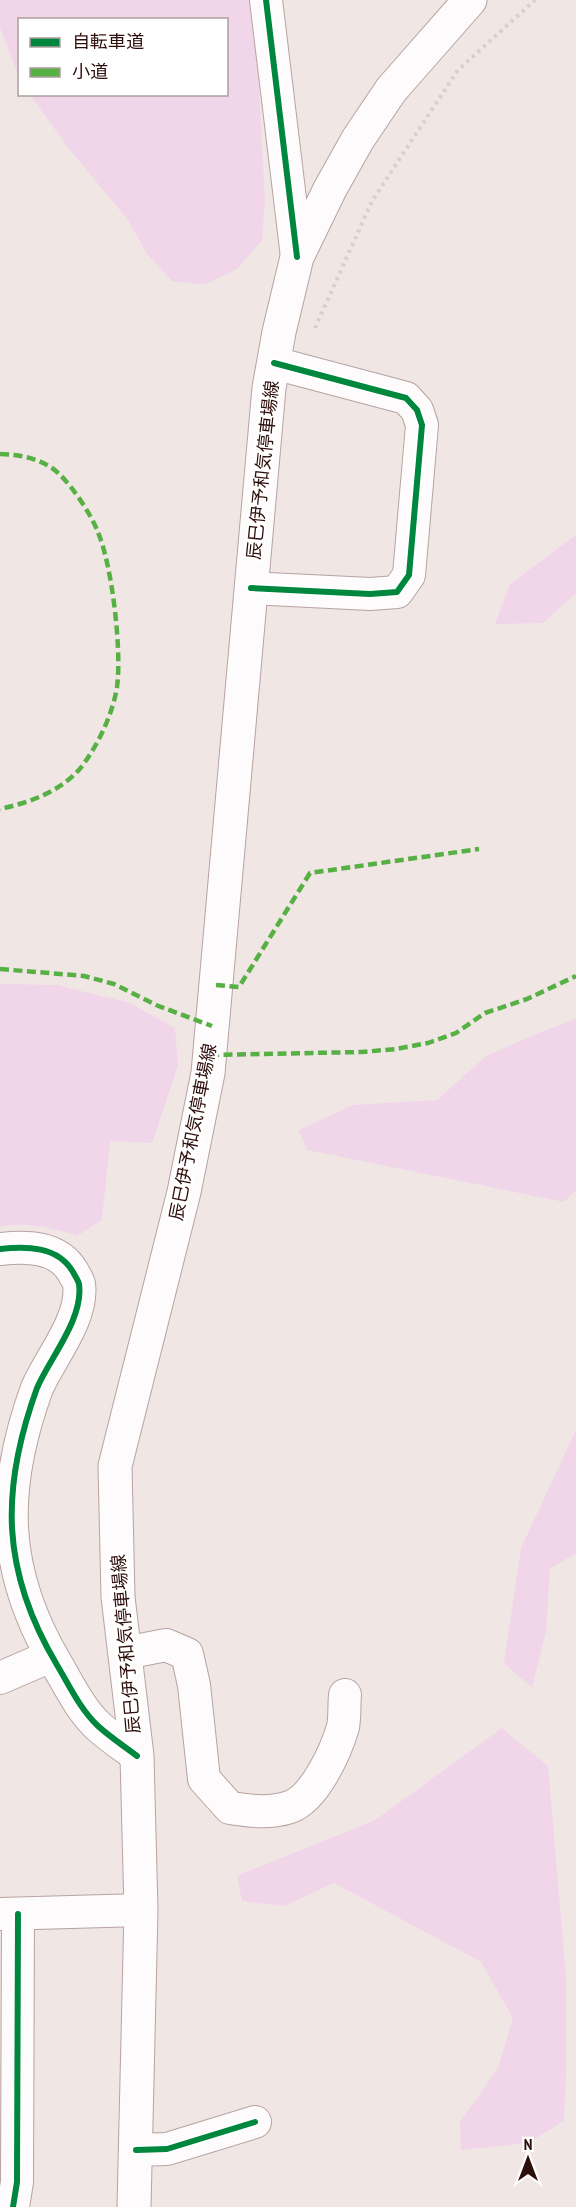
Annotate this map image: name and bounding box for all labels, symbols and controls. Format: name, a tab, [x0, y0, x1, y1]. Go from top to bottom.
legend	[18, 18, 228, 96]
text: 自転車道	[72, 30, 144, 53]
text: 小道	[72, 60, 108, 83]
street label: 辰巳伊予和気停車場線	[242, 379, 283, 561]
street label: 辰巳伊予和気停車場線	[164, 1041, 221, 1222]
street label: 辰巳伊予和気停車場線	[106, 1553, 145, 1735]
north arrow	[498, 2129, 558, 2189]
text: N	[524, 2134, 532, 2154]

